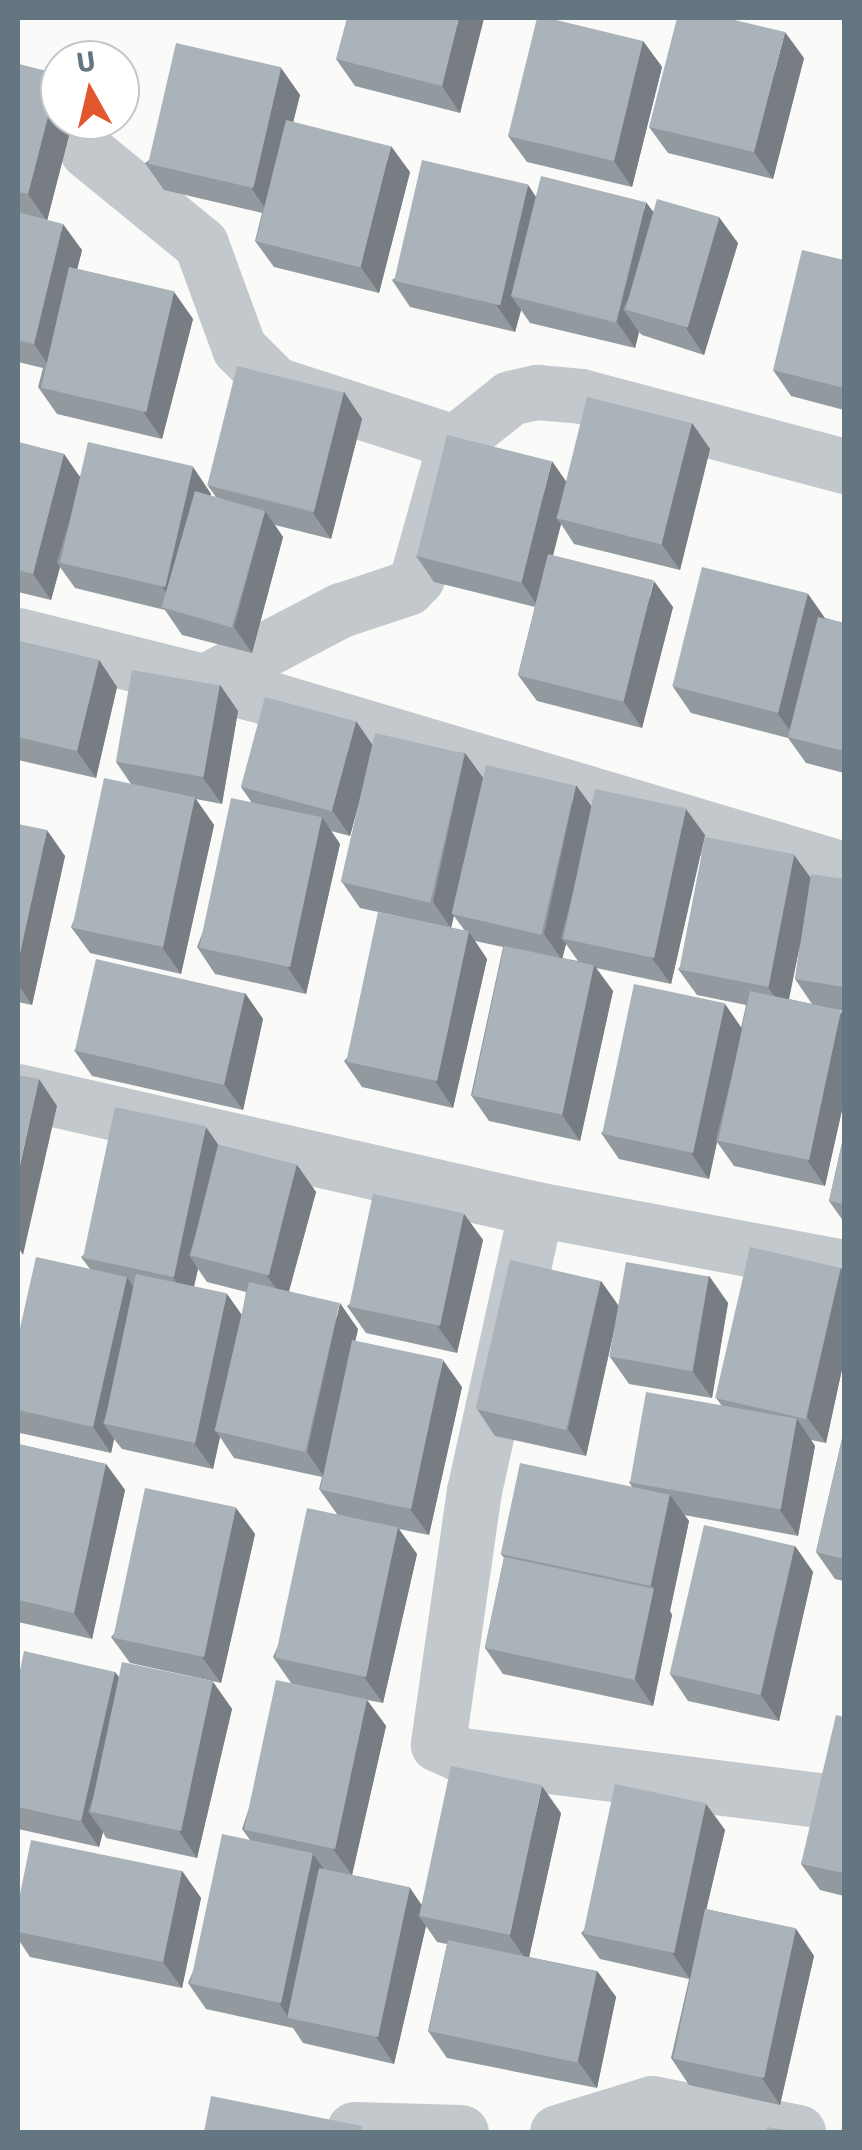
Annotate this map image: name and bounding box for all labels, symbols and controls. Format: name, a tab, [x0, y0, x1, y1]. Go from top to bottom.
north arrow	[40, 40, 140, 140]
text: U	[74, 44, 98, 80]

